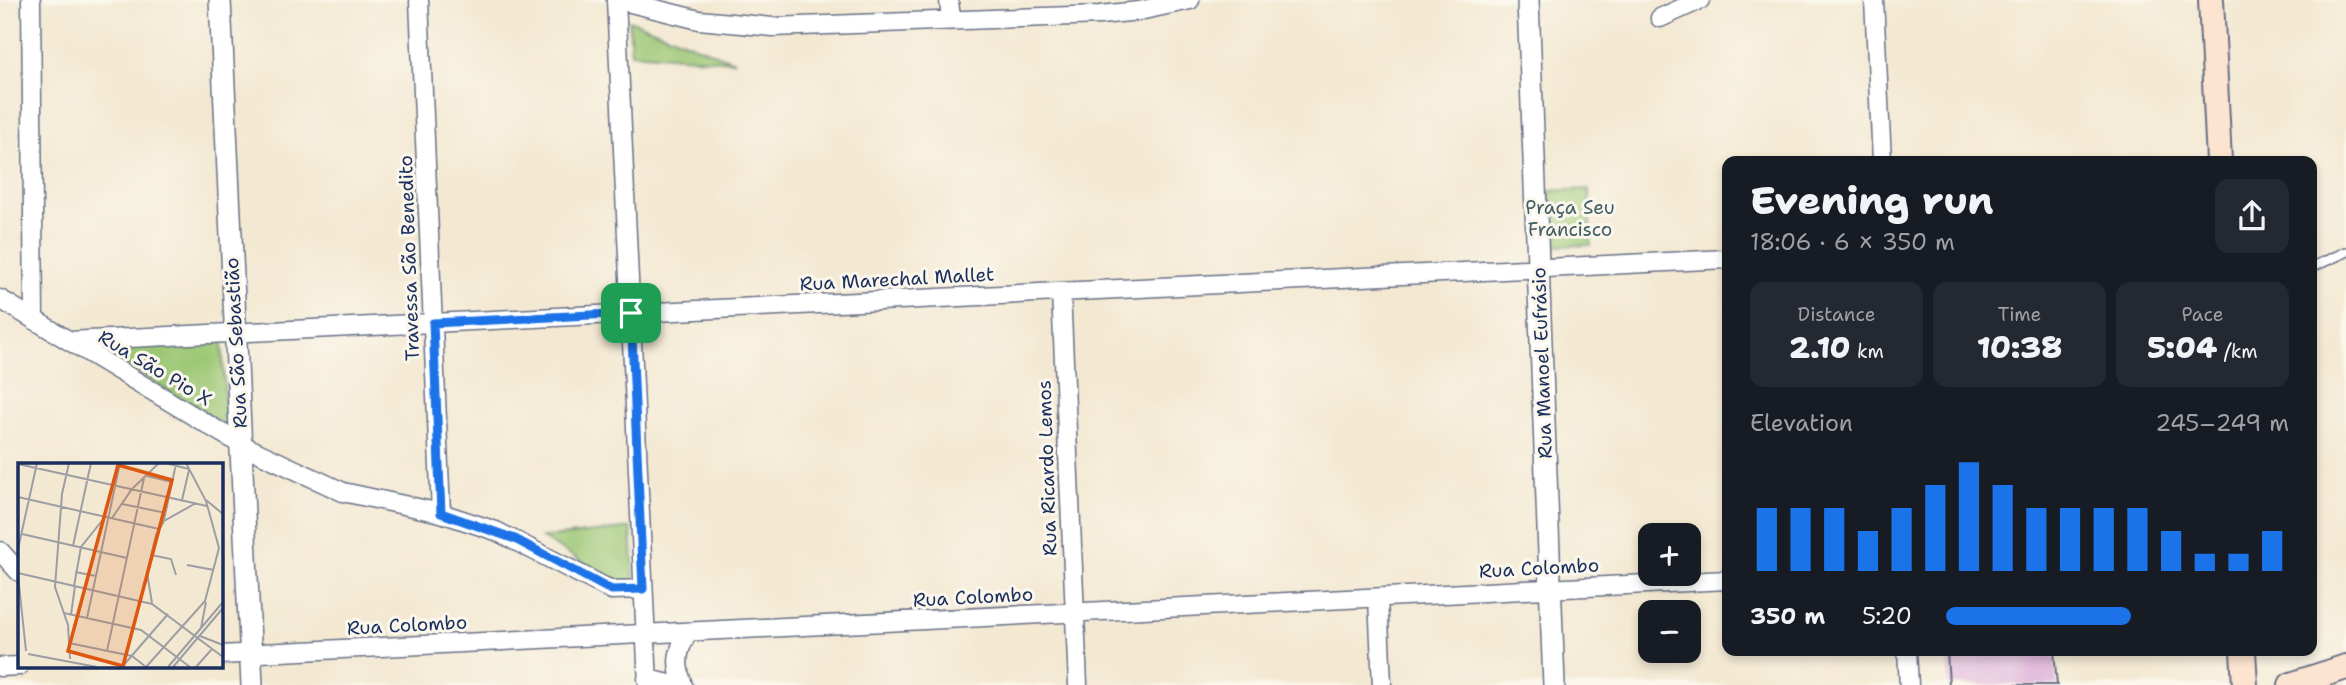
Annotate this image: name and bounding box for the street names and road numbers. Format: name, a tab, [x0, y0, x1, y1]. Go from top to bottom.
street label: Travessa São Benedito	[393, 155, 425, 361]
street label: Rua São Sebastião	[219, 257, 253, 429]
street label: Rua Marechal Mallet	[799, 261, 995, 297]
street label: Rua Manoel Eufrásio	[1526, 267, 1558, 459]
street label: Rua São Pio X	[94, 324, 216, 412]
street label: Rua Ricardo Lemos	[1031, 380, 1063, 556]
street label: Rua Colombo	[1478, 552, 1600, 584]
street label: Rua Colombo	[912, 581, 1034, 613]
street label: Rua Colombo	[346, 609, 468, 641]

